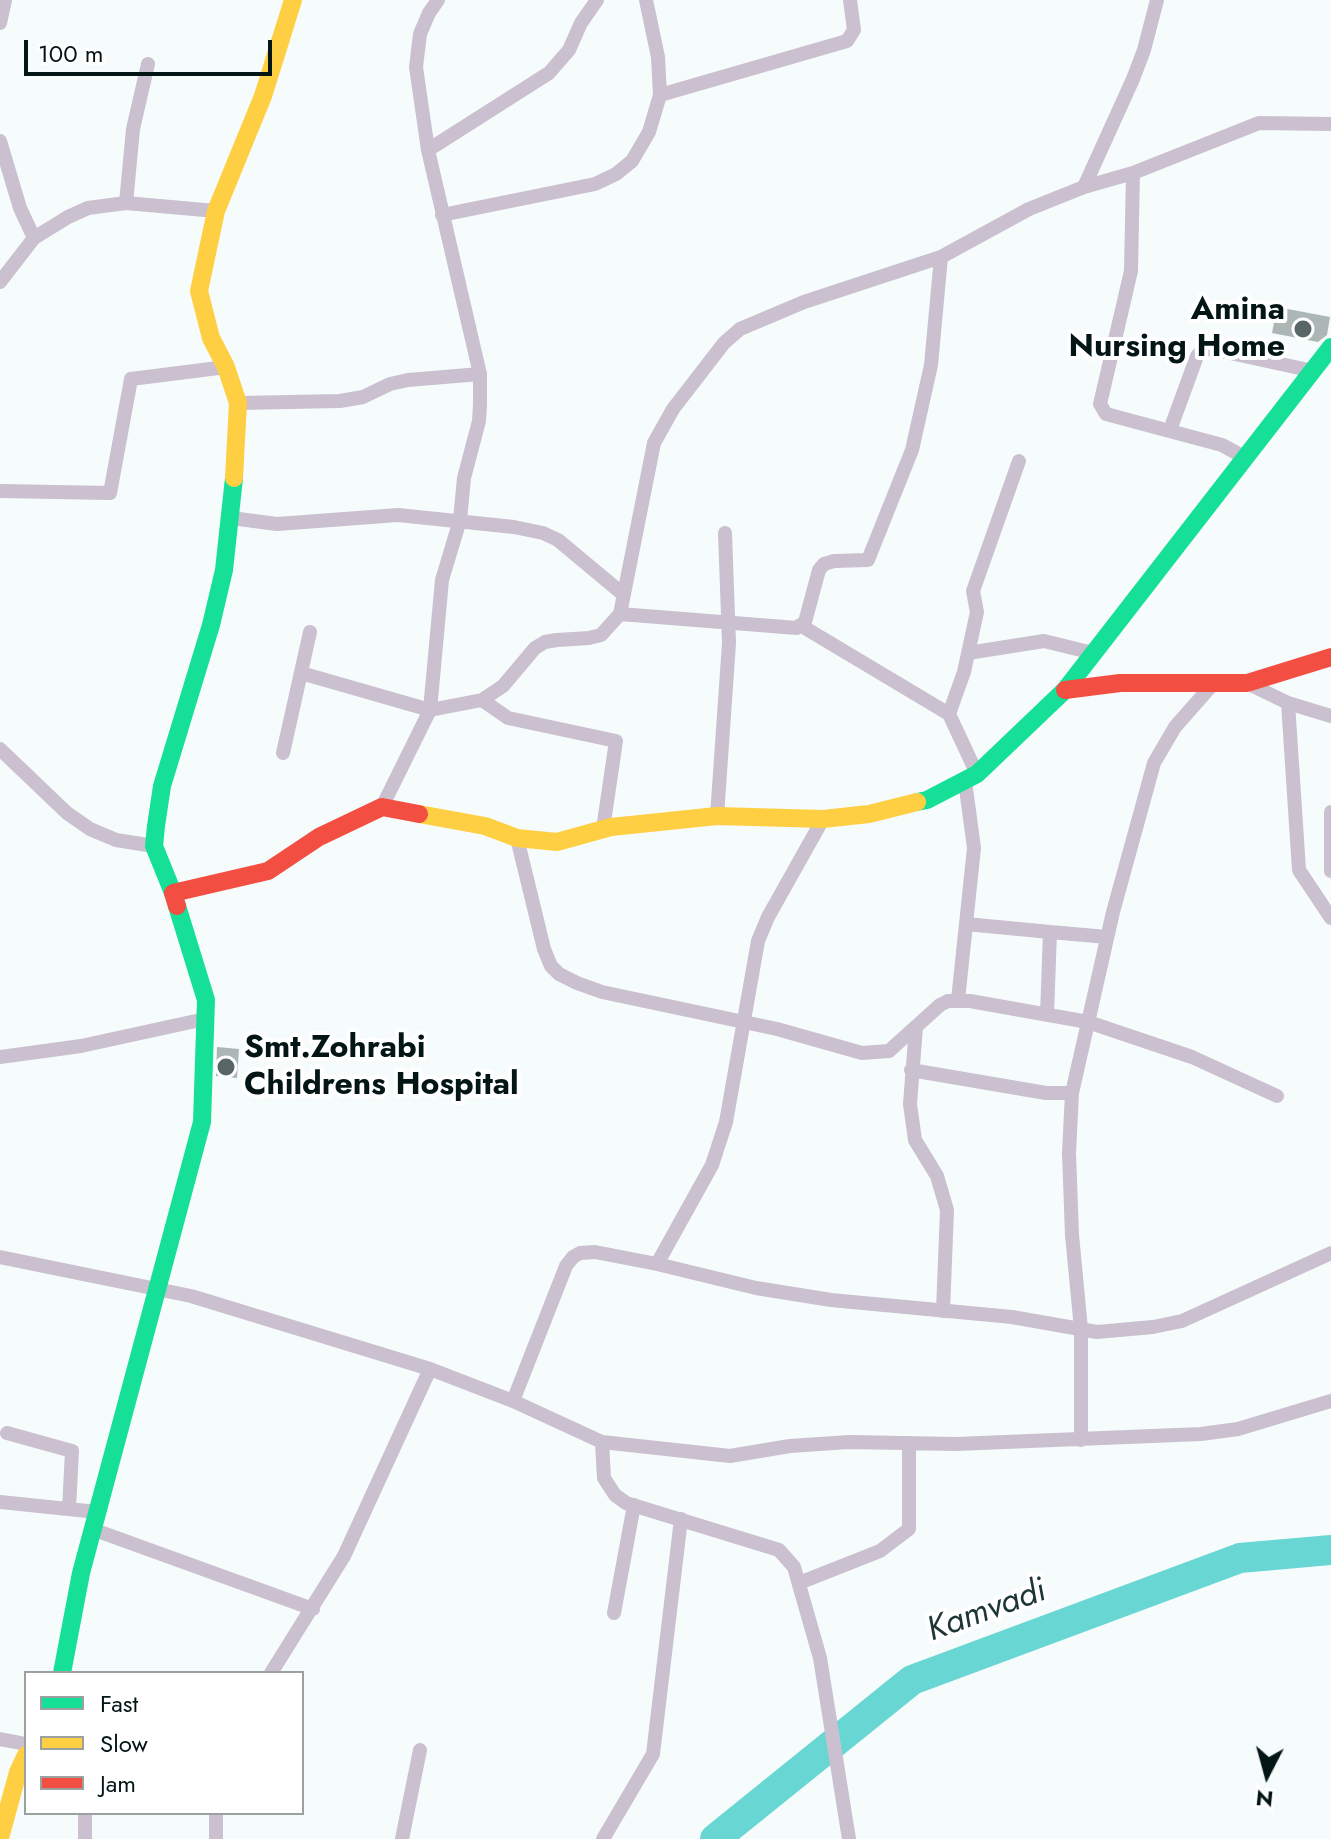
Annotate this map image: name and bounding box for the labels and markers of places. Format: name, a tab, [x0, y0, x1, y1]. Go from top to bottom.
place label: Amina Nursing Home	[1068, 292, 1285, 367]
marker: Amina Nursing Home	[1292, 318, 1314, 340]
place label: Smt.Zohrabi Childrens Hospital	[244, 1030, 519, 1105]
marker: Smt.Zohrabi Childrens Hospital	[215, 1056, 237, 1078]

